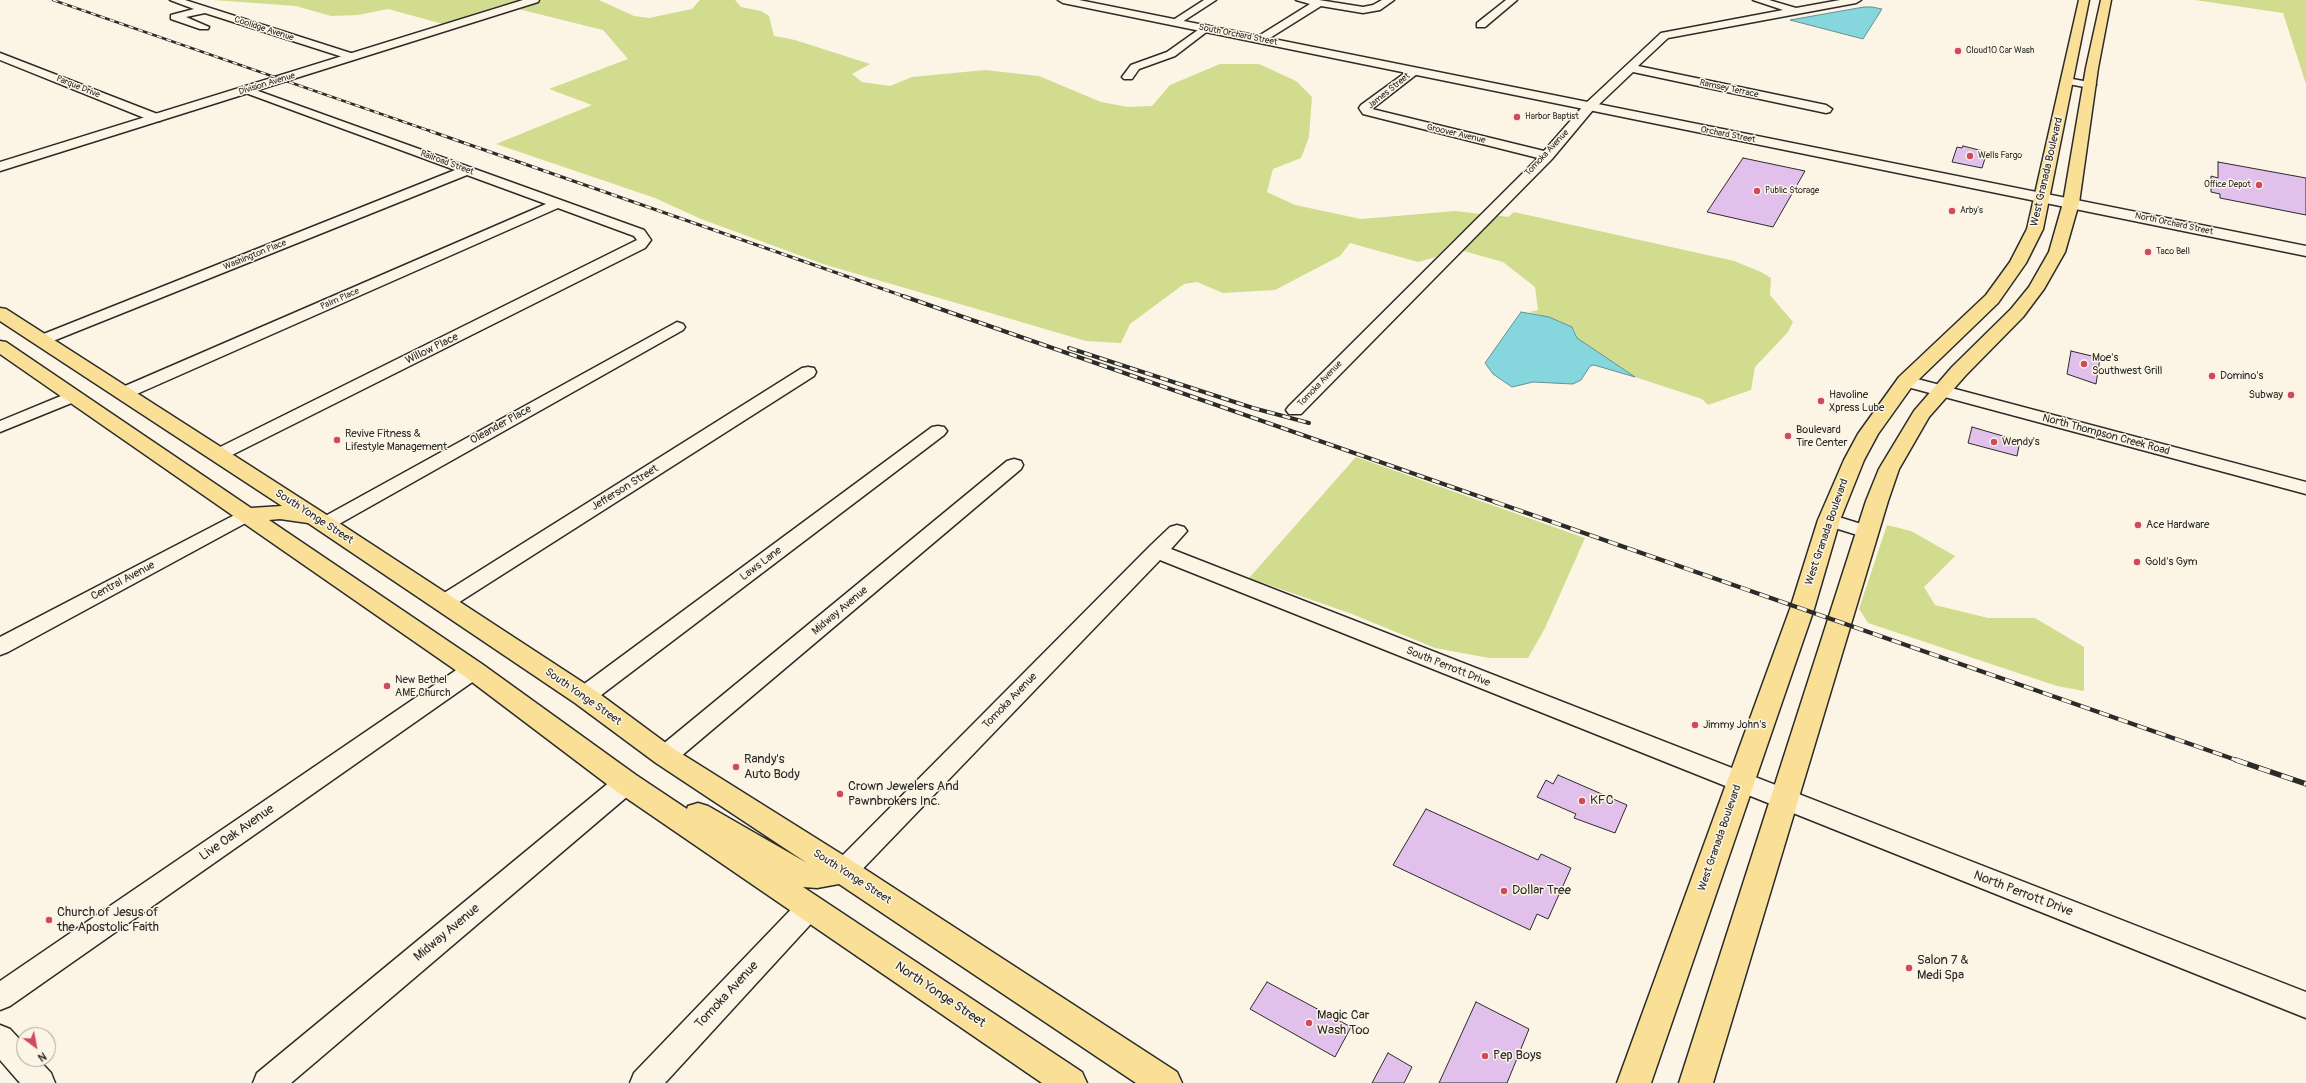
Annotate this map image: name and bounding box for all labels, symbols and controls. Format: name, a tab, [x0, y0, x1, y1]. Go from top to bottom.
street label: Coolidge Avenue	[233, 14, 295, 44]
street label: South Orchard Street	[1198, 22, 1278, 48]
marker: Cloud10 Car Wash	[1953, 46, 1963, 56]
place label: Cloud10 Car Wash	[1966, 46, 2034, 56]
street label: Division Avenue	[238, 70, 296, 98]
street label: James Street	[1366, 71, 1412, 111]
street label: Parque Drive	[54, 73, 102, 101]
street label: Ramsey Terrace	[1699, 77, 1759, 101]
marker: Harbor Baptist	[1512, 112, 1522, 122]
place label: Harbor Baptist	[1525, 112, 1579, 122]
street label: West Granada Boulevard	[2028, 116, 2066, 228]
street label: Groover Avenue	[1426, 122, 1486, 146]
street label: Orchard Street	[1700, 124, 1756, 146]
street label: Tomoka Avenue	[1523, 128, 1571, 178]
street label: Railroad Street	[419, 148, 475, 178]
marker: Wells Fargo	[1965, 151, 1975, 161]
place label: Wells Fargo	[1978, 151, 2022, 161]
place label: Office Depot	[2204, 180, 2251, 190]
marker: Office Depot	[2254, 180, 2264, 190]
marker: Public Storage	[1752, 186, 1762, 196]
place label: Public Storage	[1765, 186, 1819, 196]
marker: Arby's	[1947, 206, 1957, 216]
place label: Arby's	[1960, 206, 1983, 216]
street label: North Orchard Street	[2134, 210, 2214, 238]
street label: Washington Place	[222, 237, 288, 273]
marker: Taco Bell	[2143, 247, 2153, 257]
place label: Taco Bell	[2156, 247, 2190, 257]
street label: Palm Place	[319, 286, 361, 312]
street label: Willow Place	[403, 331, 461, 367]
place label: Moe's Southwest Grill	[2092, 351, 2162, 377]
street label: Tomoka Avenue	[1295, 359, 1345, 409]
marker: Moe's Southwest Grill	[2079, 359, 2089, 369]
place label: Domino's	[2220, 369, 2264, 383]
marker: Domino's	[2207, 371, 2217, 381]
place label: Havoline Xpress Lube	[1829, 388, 1884, 414]
place label: Subway	[2248, 388, 2283, 402]
marker: Subway	[2286, 390, 2296, 400]
marker: Havoline Xpress Lube	[1816, 396, 1826, 406]
street label: Oleander Place	[468, 403, 534, 447]
street label: North Thompson Creek Road	[2041, 412, 2171, 458]
place label: Boulevard Tire Center	[1796, 423, 1847, 449]
place label: Revive Fitness & Lifestyle Management	[345, 427, 447, 453]
marker: Boulevard Tire Center	[1783, 431, 1793, 441]
marker: Revive Fitness & Lifestyle Management	[332, 435, 342, 445]
place label: Wendy's	[2002, 435, 2040, 449]
marker: Wendy's	[1989, 437, 1999, 447]
street label: Jefferson Street	[589, 462, 661, 514]
street label: West Granada Boulevard	[1803, 477, 1851, 587]
street label: South Yonge Street	[272, 487, 356, 547]
place label: Ace Hardware	[2146, 518, 2209, 532]
marker: Ace Hardware	[2133, 520, 2143, 530]
street label: Laws Lane	[738, 544, 784, 584]
place label: Gold's Gym	[2145, 555, 2197, 569]
marker: Gold's Gym	[2132, 557, 2142, 567]
street label: Central Avenue	[89, 559, 157, 603]
street label: Midway Avenue	[809, 584, 871, 638]
street label: South Perrott Drive	[1404, 644, 1492, 690]
street label: South Yonge Street	[542, 666, 624, 728]
street label: Tomoka Avenue	[980, 670, 1040, 732]
place label: New Bethel AME Church	[395, 673, 450, 699]
marker: New Bethel AME Church	[382, 681, 392, 691]
place label: Jimmy John's	[1703, 718, 1766, 732]
marker: Jimmy John's	[1690, 720, 1700, 730]
place label: Randy's Auto Body	[744, 752, 800, 783]
marker: Randy's Auto Body	[731, 762, 741, 772]
place label: Crown Jewelers And Pawnbrokers Inc.	[848, 779, 959, 810]
street label: West Granada Boulevard	[1696, 783, 1744, 893]
marker: Crown Jewelers And Pawnbrokers Inc.	[835, 789, 845, 799]
place label: KFC	[1590, 793, 1614, 809]
marker: KFC	[1577, 796, 1587, 806]
street label: Live Oak Avenue	[197, 801, 277, 865]
street label: South Yonge Street	[810, 847, 894, 907]
street label: North Perrott Drive	[1971, 868, 2075, 920]
place label: Dollar Tree	[1512, 883, 1571, 899]
marker: Dollar Tree	[1499, 886, 1509, 896]
street label: Midway Avenue	[411, 901, 483, 965]
place label: Church of Jesus of the Apostolic Faith	[57, 905, 159, 936]
marker: Church of Jesus of the Apostolic Faith	[44, 915, 54, 925]
place label: Salon 7 & Medi Spa	[1917, 953, 1969, 984]
street label: Tomoka Avenue	[692, 958, 762, 1032]
street label: North Yonge Street	[892, 959, 988, 1031]
marker: Salon 7 & Medi Spa	[1904, 963, 1914, 973]
place label: Magic Car Wash Too	[1317, 1008, 1369, 1039]
marker: Magic Car Wash Too	[1304, 1018, 1314, 1028]
north arrow	[16, 1027, 56, 1067]
place label: Pep Boys	[1493, 1048, 1541, 1064]
text: N	[35, 1049, 49, 1064]
marker: Pep Boys	[1480, 1051, 1490, 1061]

